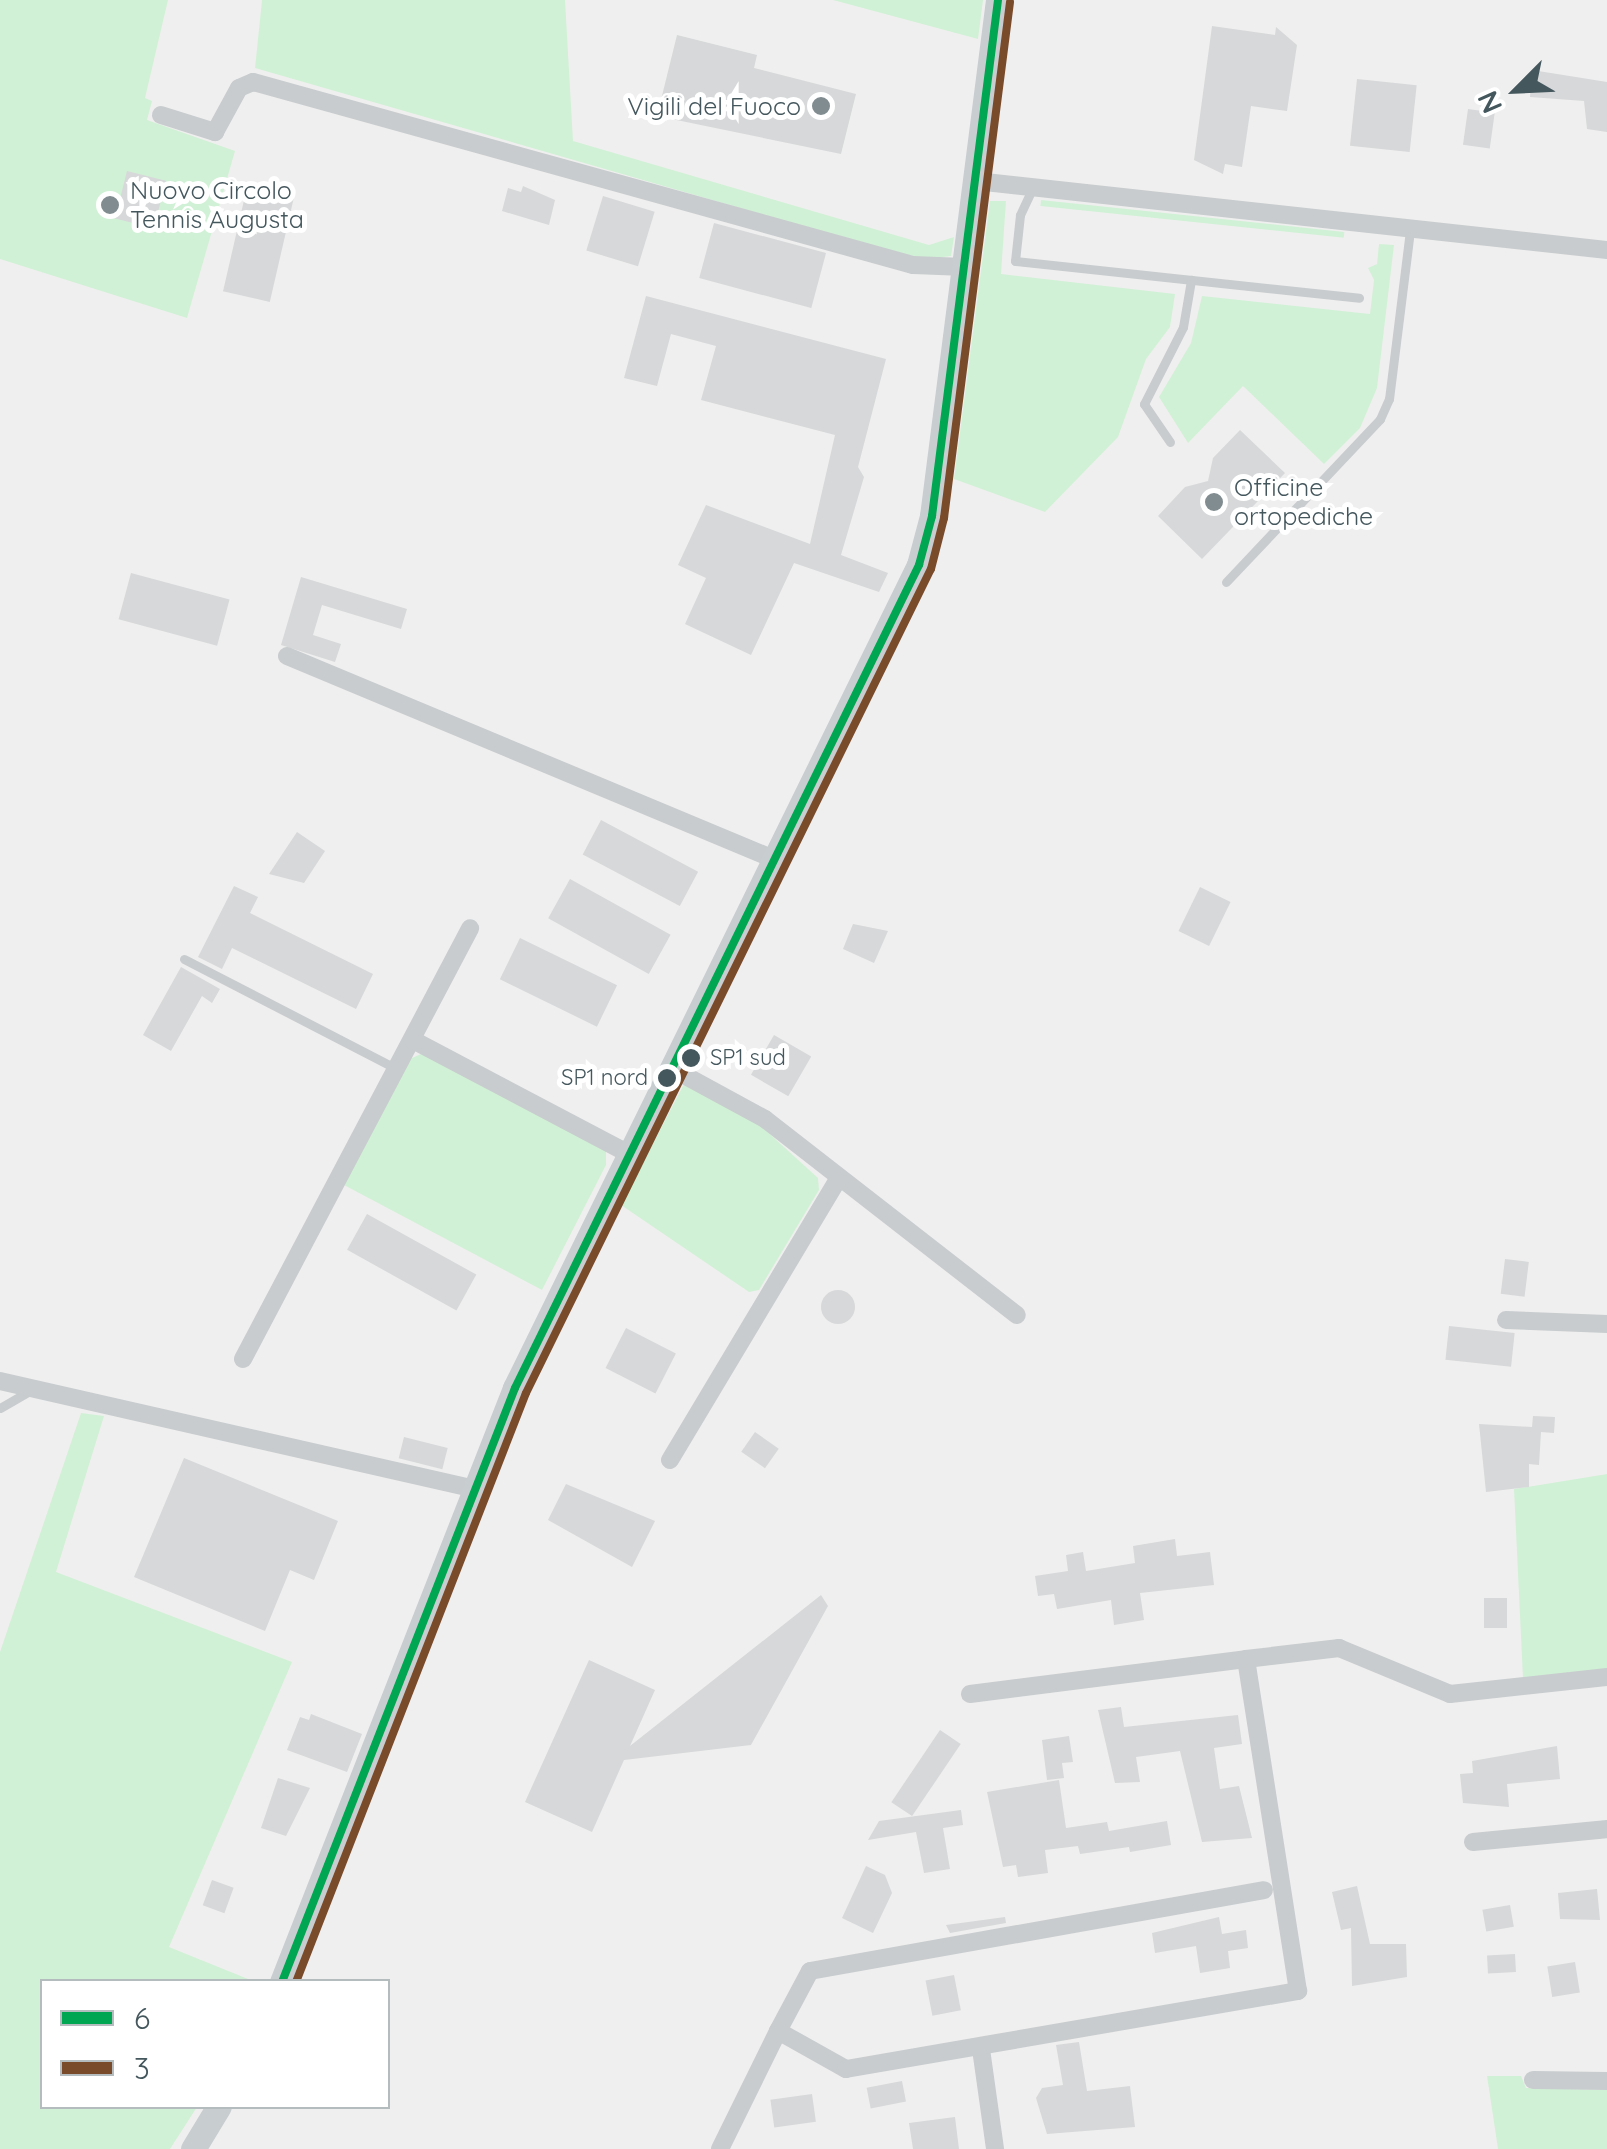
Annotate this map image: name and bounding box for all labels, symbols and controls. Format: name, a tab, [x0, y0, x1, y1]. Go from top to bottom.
north arrow	[1467, 40, 1567, 140]
text: N	[1469, 86, 1509, 119]
place label: Vigili del Fuoco	[627, 91, 801, 121]
marker: Vigili del Fuoco	[810, 95, 832, 117]
place label: Nuovo Circolo Tennis Augusta	[130, 176, 304, 235]
marker: Nuovo Circolo Tennis Augusta	[99, 194, 121, 216]
place label: Officine ortopediche	[1234, 473, 1373, 532]
marker: Officine ortopediche	[1203, 491, 1225, 513]
place label: SP1 sud	[710, 1045, 786, 1071]
marker: SP1 sud	[681, 1048, 701, 1068]
place label: SP1 nord	[561, 1065, 648, 1091]
marker: SP1 nord	[657, 1068, 677, 1088]
legend	[40, 1979, 390, 2109]
text: 6	[134, 1999, 150, 2037]
text: 3	[134, 2049, 150, 2087]

